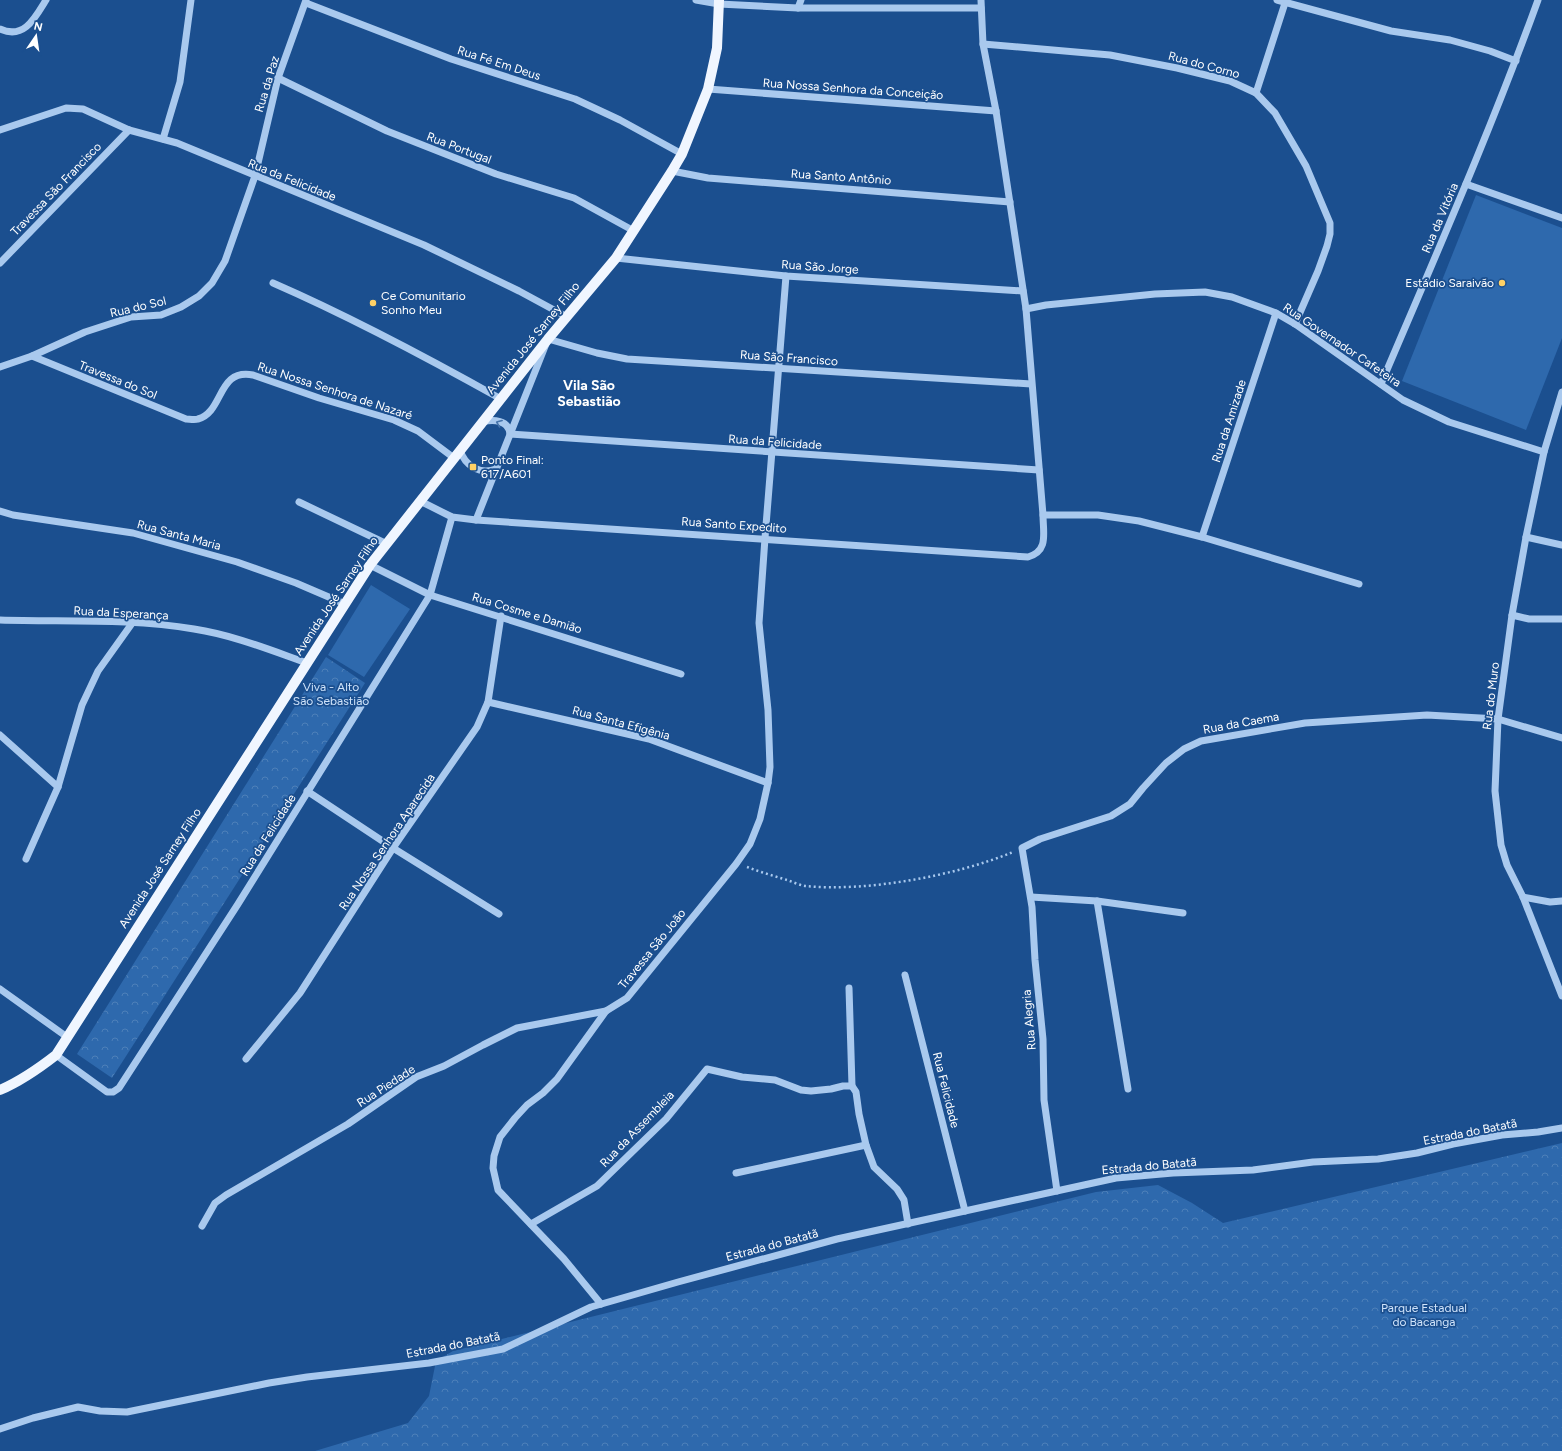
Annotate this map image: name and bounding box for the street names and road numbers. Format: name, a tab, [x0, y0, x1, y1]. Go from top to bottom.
street label: Rua Fé Em Deus	[456, 43, 543, 83]
street label: Rua do Corno	[1167, 49, 1241, 81]
street label: Rua da Paz	[252, 54, 282, 114]
street label: Rua Nossa Senhora da Conceição	[762, 76, 944, 102]
street label: Rua Portugal	[425, 129, 493, 167]
street label: Travessa São Francisco	[8, 139, 104, 238]
street label: Rua da Felicidade	[246, 156, 339, 204]
street label: Rua Santo Antônio	[790, 167, 892, 187]
street label: Rua da Vitória	[1419, 181, 1461, 255]
street label: Rua São Jorge	[781, 257, 860, 277]
street label: Avenida José Sarney Filho	[484, 279, 583, 397]
street label: Rua do Sol	[109, 294, 167, 320]
street label: Rua Governador Cafeteira	[1280, 300, 1404, 390]
street label: Rua São Francisco	[739, 348, 839, 368]
street label: Travessa do Sol	[77, 358, 159, 402]
street label: Rua Nossa Senhora de Nazaré	[256, 359, 415, 423]
street label: Rua da Amizade	[1209, 377, 1249, 464]
street label: Rua da Felicidade	[728, 432, 823, 452]
street label: Rua Santo Expedito	[681, 514, 787, 536]
street label: Rua Santa Maria	[136, 517, 222, 553]
street label: Avenida José Sarney Filho	[291, 534, 381, 658]
street label: Rua Cosme e Damião	[470, 590, 584, 636]
street label: Rua da Esperança	[73, 604, 169, 622]
street label: Rua do Muro	[1480, 661, 1502, 731]
street label: Rua Santa Efigênia	[571, 703, 671, 743]
street label: Rua da Caema	[1202, 709, 1280, 737]
street label: Rua Nossa Senhora Aparecida	[336, 771, 438, 913]
street label: Rua da Felicidade	[237, 791, 299, 879]
street label: Avenida José Sarney Filho	[116, 805, 204, 931]
street label: Travessa São João	[616, 906, 689, 992]
street label: Rua Alegria	[1019, 989, 1039, 1051]
street label: Rua Felicidade	[930, 1051, 962, 1130]
street label: Rua Piedade	[354, 1062, 418, 1110]
street label: Rua da Assembleia	[597, 1088, 677, 1170]
street label: Estrada do Batatã	[1422, 1116, 1518, 1148]
street label: Estrada do Batatã	[1101, 1155, 1197, 1177]
street label: Estrada do Batatã	[724, 1226, 820, 1264]
street label: Estrada do Batatã	[405, 1329, 501, 1361]

